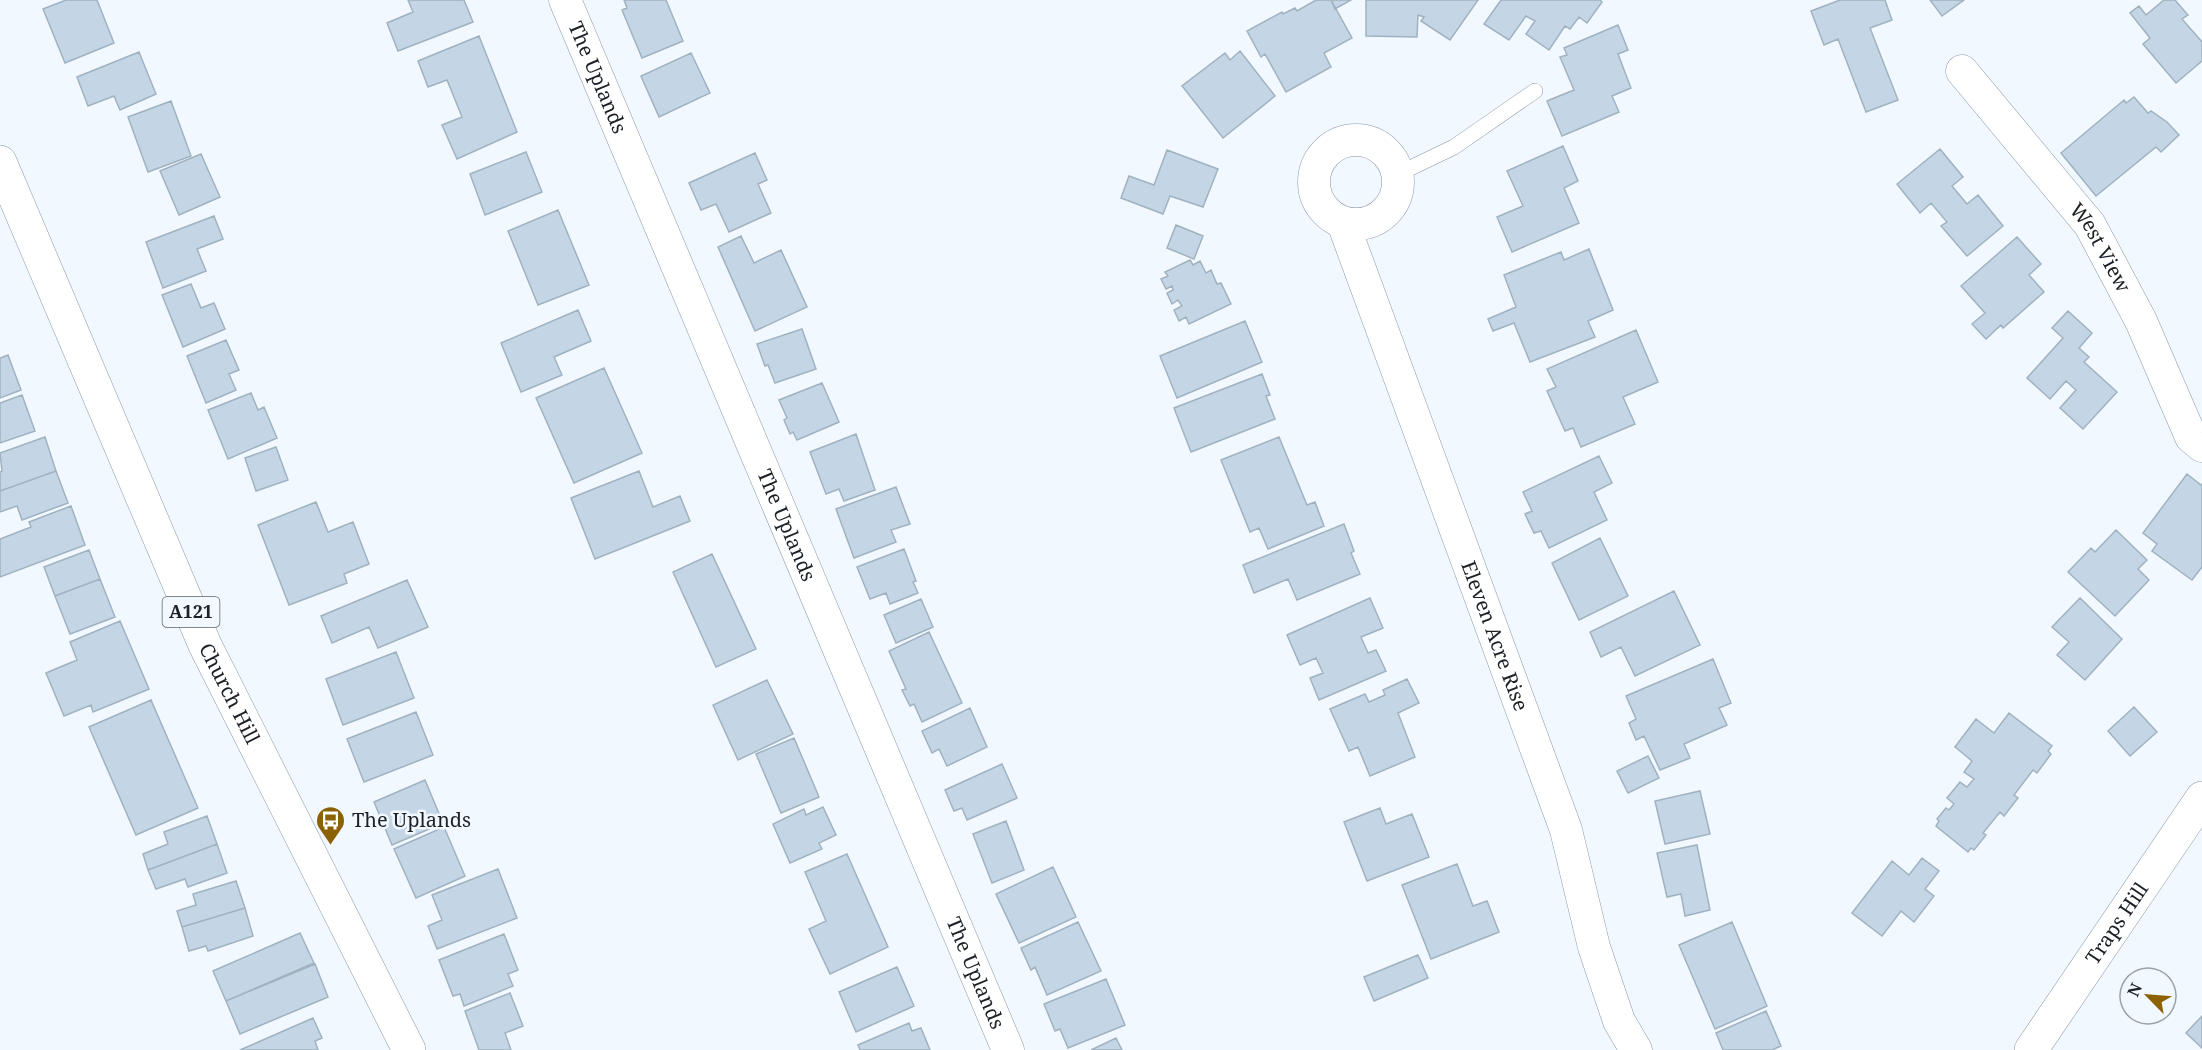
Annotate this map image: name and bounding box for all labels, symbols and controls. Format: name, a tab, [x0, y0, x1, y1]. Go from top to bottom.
street label: The Uplands	[563, 17, 634, 137]
street label: West View	[2064, 197, 2138, 298]
street label: The Uplands	[751, 465, 823, 585]
street label: Eleven Acre Rise	[1455, 557, 1535, 715]
road number: A121	[162, 597, 219, 627]
street label: Church Hill	[193, 638, 267, 748]
bus stop icon: The Uplands	[315, 804, 347, 846]
place label: The Uplands	[352, 806, 471, 833]
street label: Traps Hill	[2079, 877, 2154, 969]
street label: The Uplands	[940, 913, 1012, 1033]
north arrow	[2118, 966, 2178, 1026]
text: N	[2122, 979, 2147, 1000]

